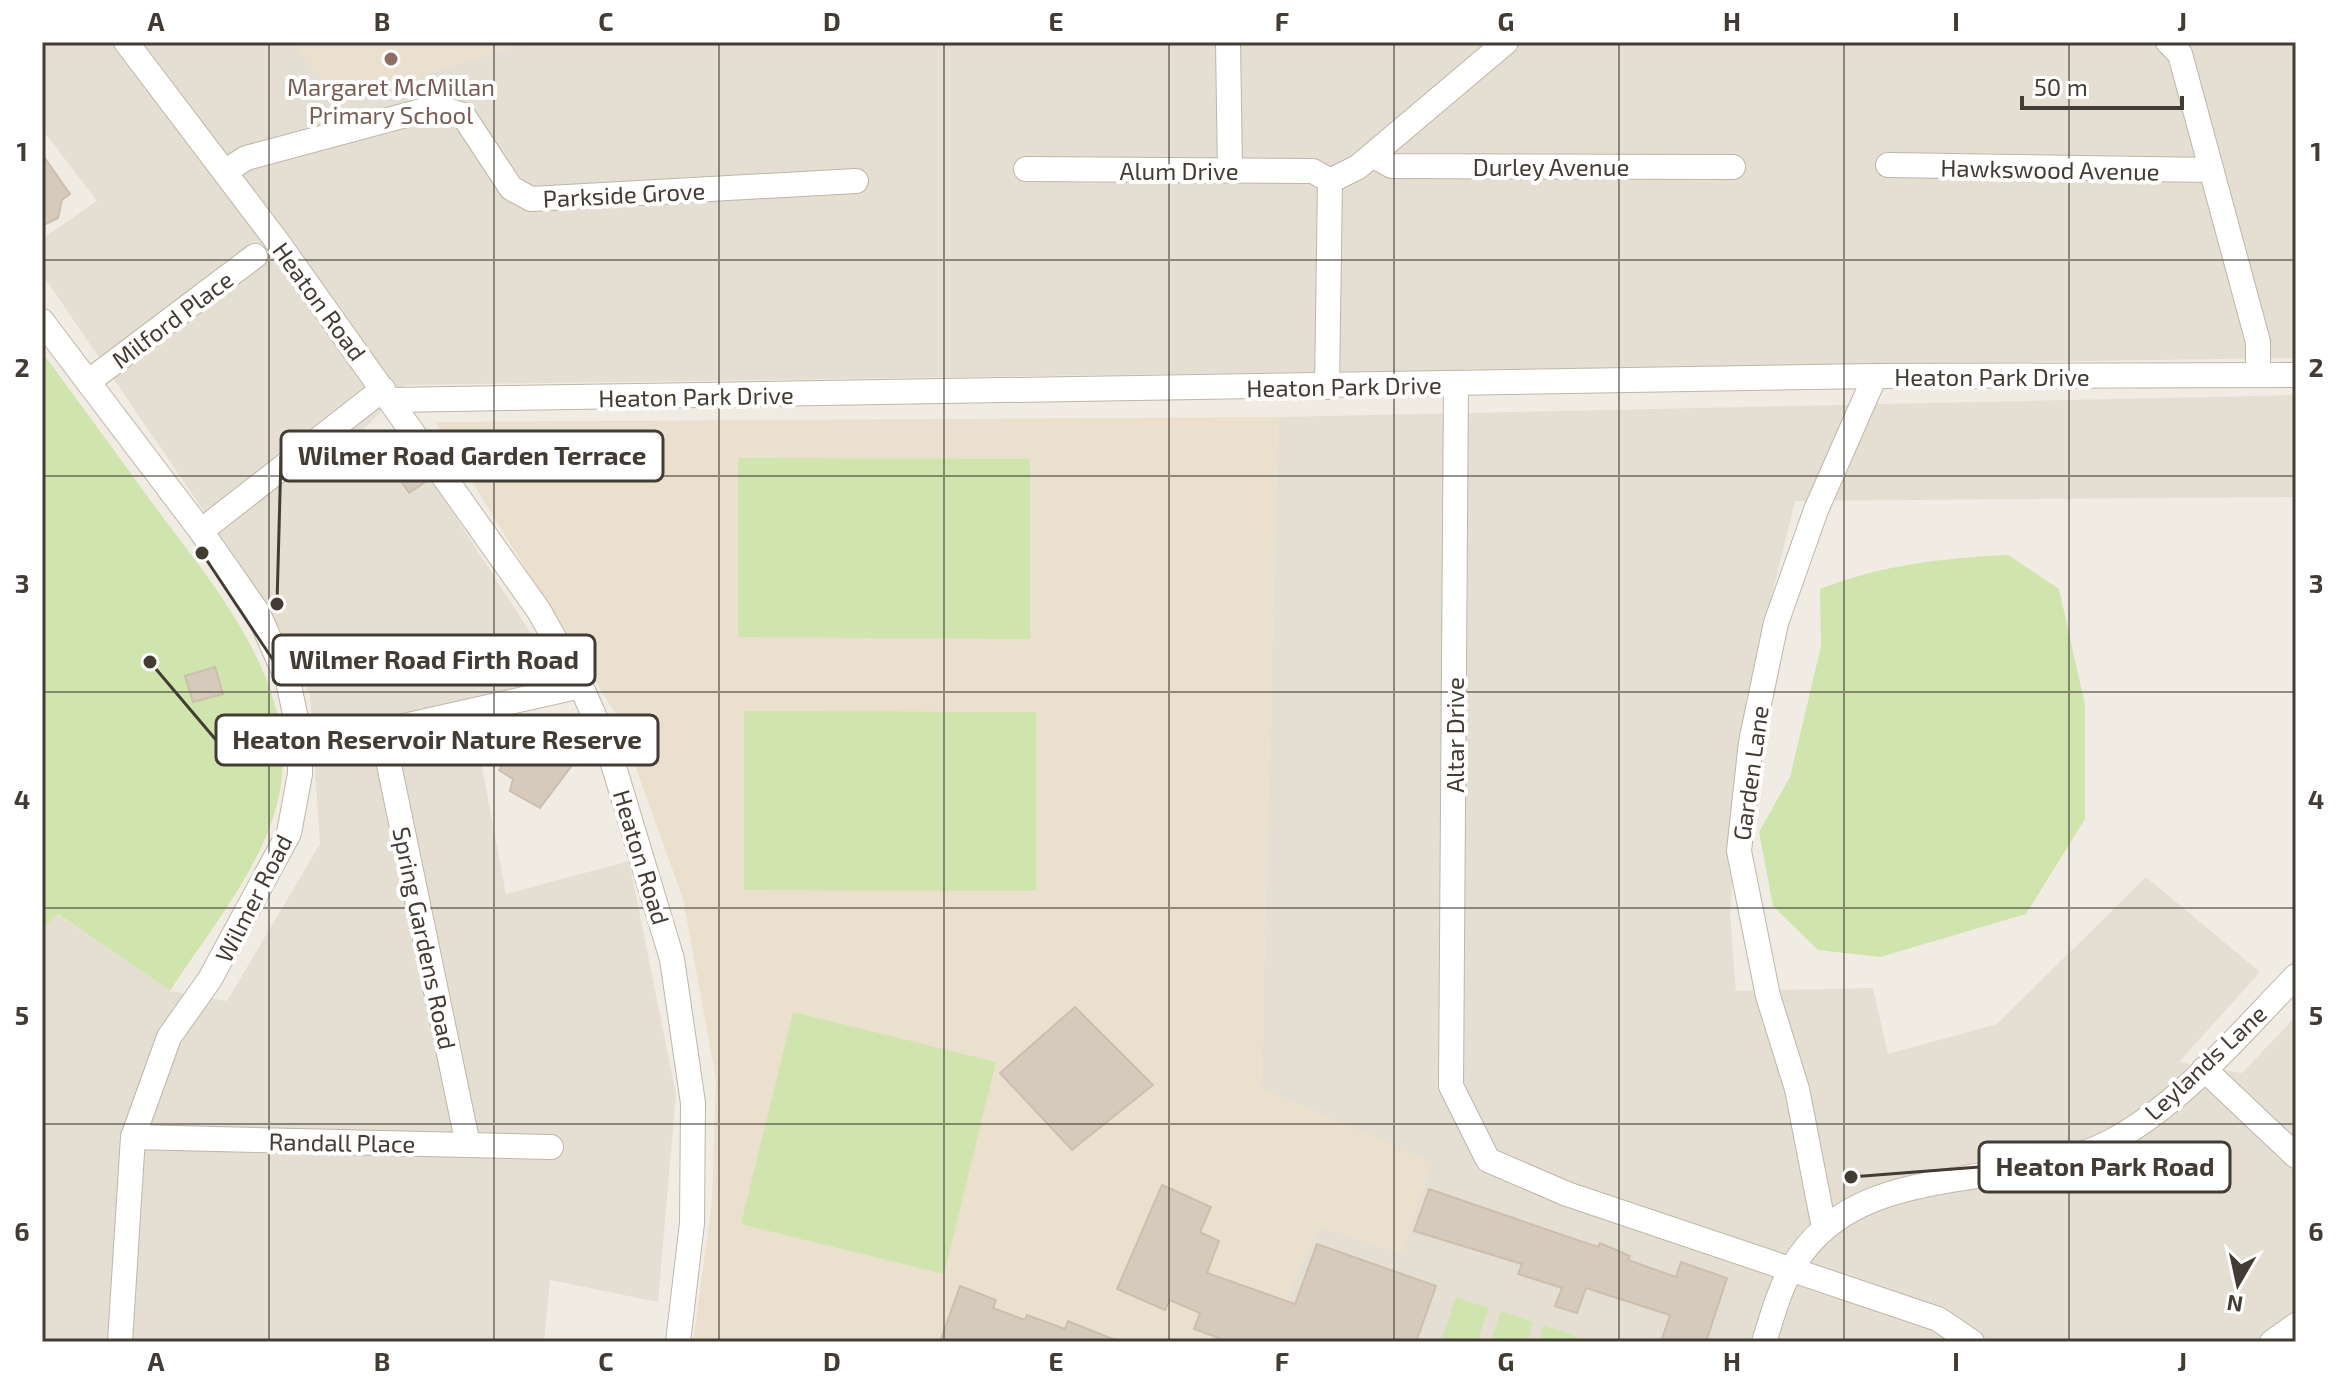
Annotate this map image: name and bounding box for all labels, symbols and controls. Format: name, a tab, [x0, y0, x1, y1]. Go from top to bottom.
text: A	[148, 5, 165, 36]
text: B	[374, 5, 390, 36]
text: C	[598, 5, 614, 36]
text: D	[823, 5, 841, 36]
text: E	[1048, 5, 1064, 36]
text: F	[1275, 5, 1289, 36]
text: G	[1498, 5, 1514, 36]
text: H	[1723, 5, 1741, 36]
text: I	[1952, 5, 1960, 36]
text: J	[2177, 5, 2187, 36]
marker: Margaret McMillan Primary School	[382, 50, 400, 68]
scale bar	[2022, 60, 2182, 110]
place label: Margaret McMillan Primary School	[287, 72, 495, 129]
text: 50 m	[2034, 72, 2088, 101]
text: 1	[16, 135, 28, 166]
text: 1	[2310, 135, 2322, 166]
street label: Durley Avenue	[1473, 152, 1629, 181]
street label: Hawkswood Avenue	[1940, 153, 2160, 185]
street label: Alum Drive	[1119, 156, 1239, 185]
street label: Parkside Grove	[542, 175, 706, 213]
street label: Heaton Road	[267, 236, 373, 366]
street label: Milford Place	[106, 264, 238, 374]
text: 2	[14, 351, 30, 382]
text: 2	[2308, 351, 2324, 382]
street label: Heaton Park Drive	[1894, 362, 2090, 391]
street label: Heaton Park Drive	[1246, 370, 1442, 402]
street label: Heaton Park Drive	[598, 380, 794, 412]
callout: Wilmer Road Garden Terrace	[281, 431, 663, 481]
text: Wilmer Road Garden Terrace	[298, 439, 646, 470]
text: 3	[15, 567, 29, 598]
text: 3	[2309, 567, 2323, 598]
callout: Wilmer Road Firth Road	[273, 635, 595, 685]
text: Wilmer Road Firth Road	[289, 643, 579, 674]
street label: Altar Drive	[1440, 677, 1469, 793]
street label: Garden Lane	[1726, 704, 1774, 842]
callout: Heaton Reservoir Nature Reserve	[216, 715, 658, 765]
text: Heaton Reservoir Nature Reserve	[232, 723, 642, 754]
text: 4	[14, 783, 30, 814]
text: 4	[2308, 783, 2324, 814]
street label: Heaton Road	[608, 786, 676, 928]
street label: Spring Gardens Road	[387, 824, 463, 1052]
street label: Wilmer Road	[208, 829, 298, 967]
street label: Leylands Lane	[2138, 998, 2272, 1126]
text: 5	[15, 999, 29, 1030]
text: 5	[2309, 999, 2323, 1030]
street label: Randall Place	[268, 1126, 416, 1158]
callout: Heaton Park Road	[1979, 1142, 2230, 1192]
text: Heaton Park Road	[1996, 1150, 2214, 1181]
text: 6	[14, 1215, 30, 1246]
text: 6	[2308, 1215, 2324, 1246]
north arrow	[2198, 1244, 2278, 1324]
text: N	[2225, 1291, 2245, 1319]
text: A	[148, 1345, 165, 1376]
text: B	[374, 1345, 390, 1376]
text: C	[598, 1345, 614, 1376]
text: D	[823, 1345, 841, 1376]
text: E	[1048, 1345, 1064, 1376]
text: F	[1275, 1345, 1289, 1376]
text: G	[1498, 1345, 1514, 1376]
text: H	[1723, 1345, 1741, 1376]
text: I	[1952, 1345, 1960, 1376]
text: J	[2177, 1345, 2187, 1376]

